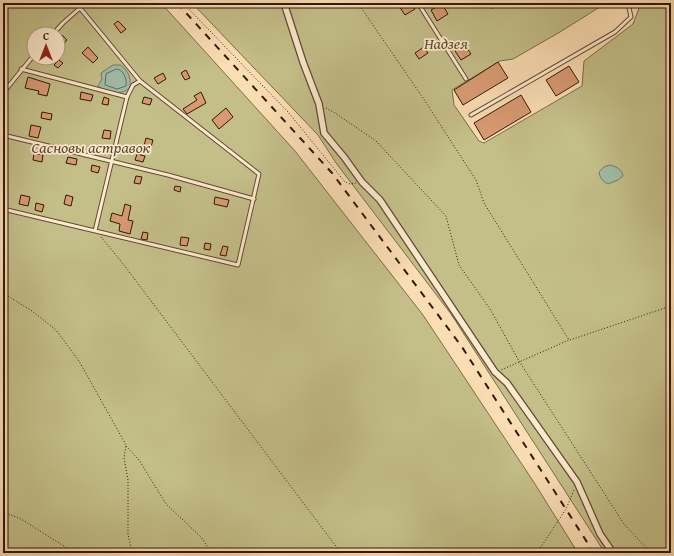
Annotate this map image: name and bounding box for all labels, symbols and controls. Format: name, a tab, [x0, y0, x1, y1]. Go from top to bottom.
north arrow	[26, 26, 66, 66]
text: С	[43, 28, 49, 44]
park label: Надзея	[424, 31, 468, 55]
park label: Сасновы астравок	[31, 135, 151, 159]

